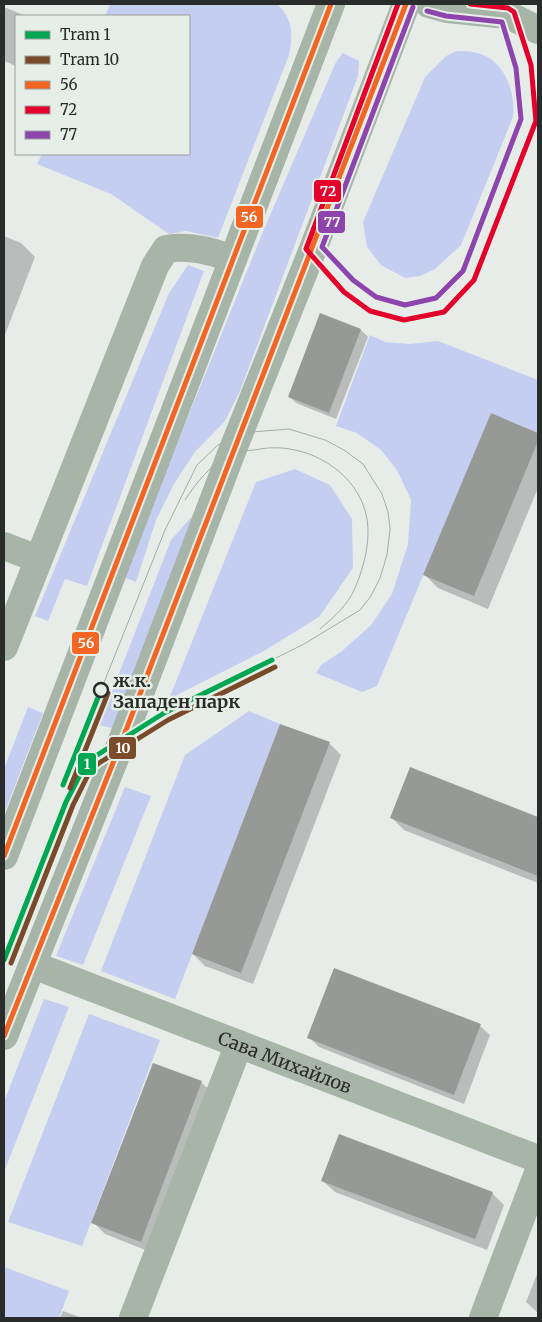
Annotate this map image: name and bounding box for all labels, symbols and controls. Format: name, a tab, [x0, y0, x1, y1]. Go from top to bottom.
legend	[15, 15, 190, 155]
text: Tram 1	[60, 25, 110, 44]
text: Tram 10	[60, 50, 119, 69]
text: 56	[60, 75, 78, 94]
text: 72	[60, 100, 77, 119]
text: 77	[60, 125, 77, 144]
line badge: 72	[313, 179, 342, 203]
text: 72	[320, 182, 336, 200]
line badge: 56	[235, 205, 264, 229]
text: 56	[241, 208, 258, 226]
line badge: 77	[317, 210, 346, 234]
text: 77	[324, 213, 340, 231]
line badge: 56	[71, 631, 100, 655]
text: 56	[78, 634, 95, 652]
place label: ж.к. Западен парк	[113, 669, 240, 713]
marker: ж.к. Западен парк	[93, 682, 109, 698]
line badge: 10	[108, 736, 137, 760]
text: 10	[115, 739, 131, 757]
line badge: 1	[77, 752, 97, 776]
text: 1	[84, 755, 91, 773]
street label: Сава Михайлов	[215, 1026, 356, 1098]

